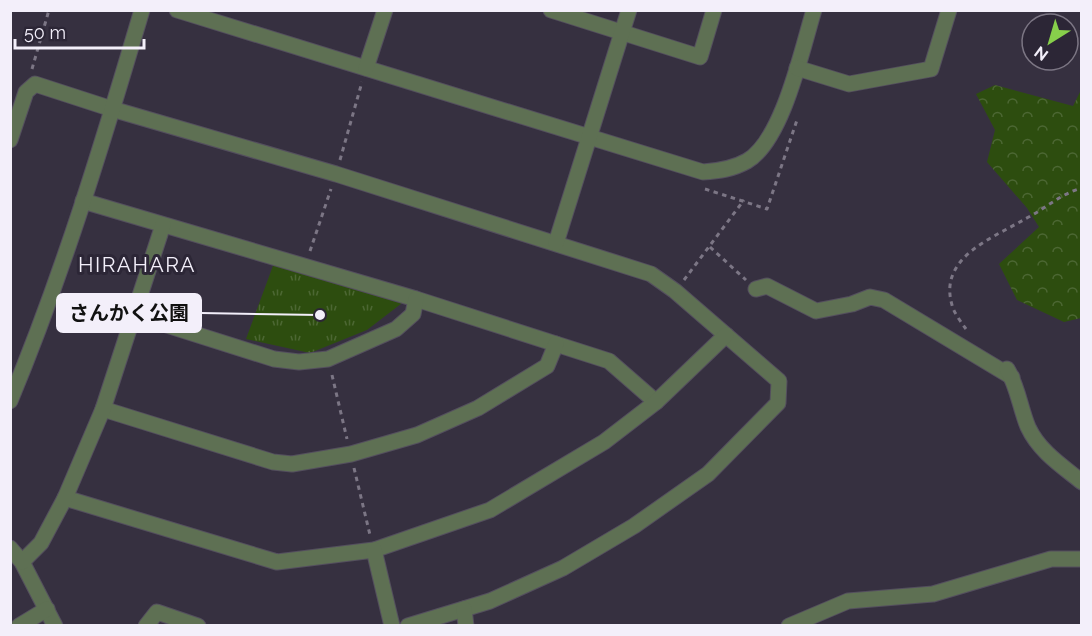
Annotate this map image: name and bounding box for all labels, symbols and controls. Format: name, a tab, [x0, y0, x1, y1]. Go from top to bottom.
scale bar	[15, 12, 144, 50]
north arrow	[1020, 12, 1080, 72]
text: 50 m	[24, 22, 66, 43]
text: N	[1031, 42, 1052, 65]
district label: HIRAHARA	[78, 252, 196, 277]
callout: さんかく公園	[57, 294, 201, 332]
text: さんかく公園	[69, 301, 189, 325]

